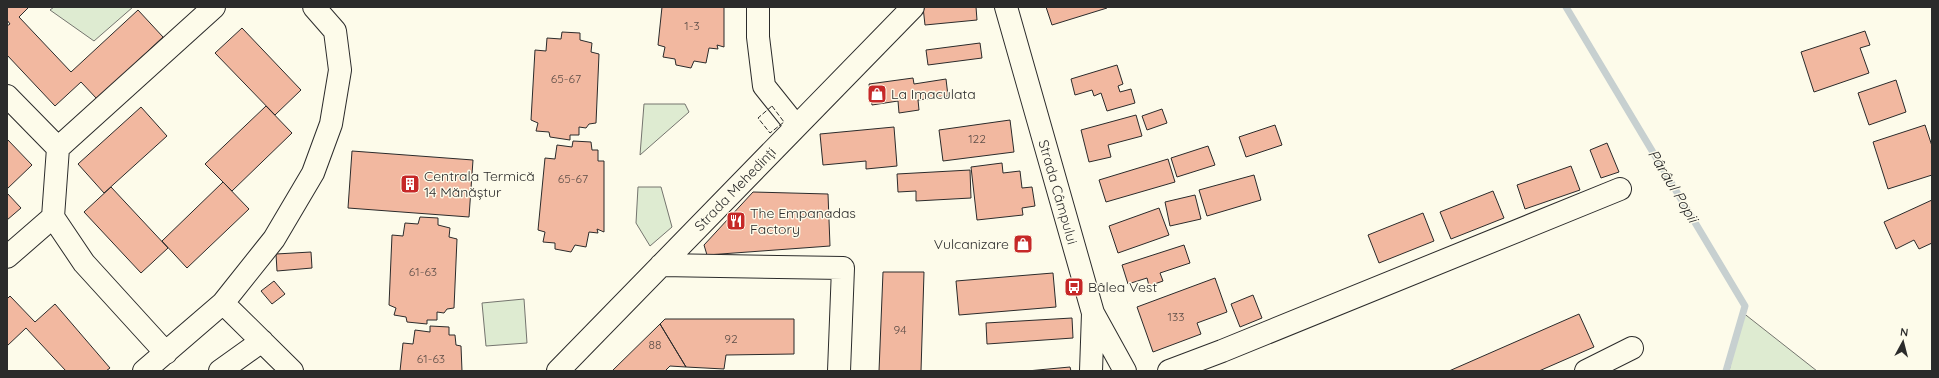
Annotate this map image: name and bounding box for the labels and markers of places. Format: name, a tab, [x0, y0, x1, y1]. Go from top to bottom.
shop icon: La Imaculata	[866, 83, 888, 105]
place label: La Imaculata	[891, 85, 976, 103]
place label: Centrala Termică 14 Mănăștur	[424, 167, 535, 201]
building icon: Centrala Termică 14 Mănăștur	[399, 173, 421, 195]
place label: The Empanadas Factory	[750, 204, 856, 238]
restaurant icon: The Empanadas Factory	[725, 210, 747, 232]
shop icon: Vulcanizare	[1012, 233, 1034, 255]
place label: Vulcanizare	[934, 235, 1009, 253]
bus stop icon: Bâlea Vest	[1063, 276, 1085, 298]
place label: Bâlea Vest	[1088, 278, 1157, 296]

